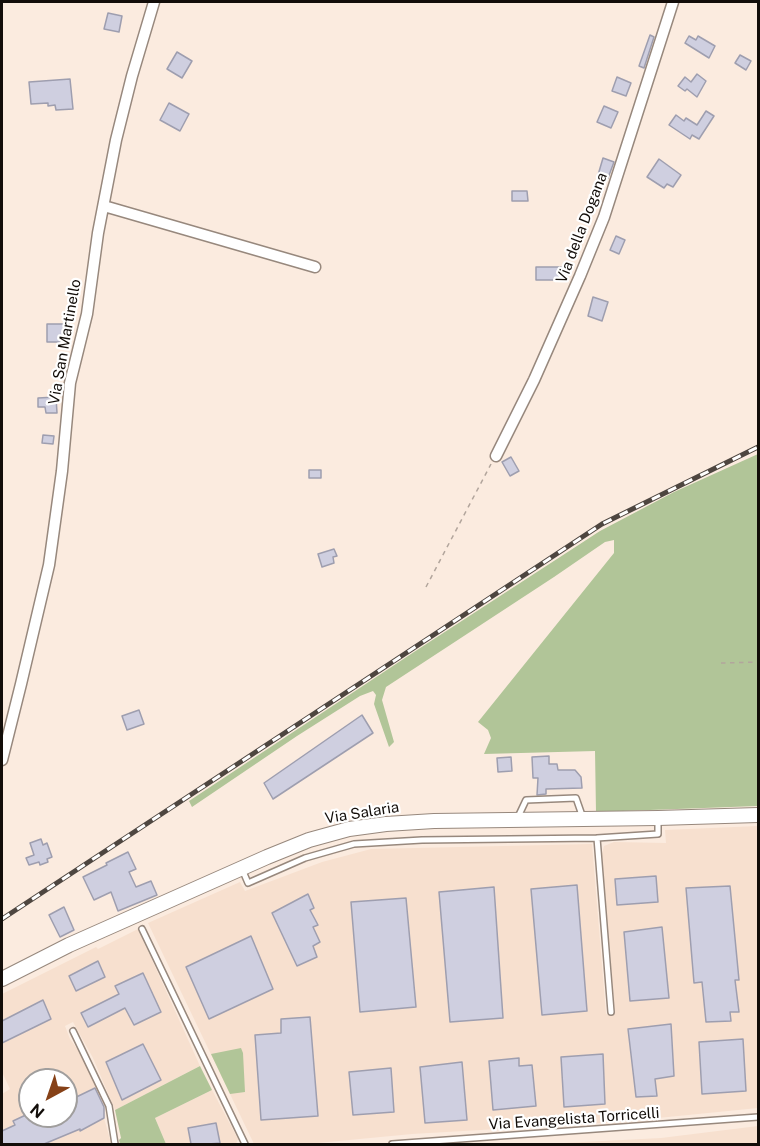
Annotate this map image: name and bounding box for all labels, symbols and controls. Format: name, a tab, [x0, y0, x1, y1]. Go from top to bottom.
street label: Via della Dogana	[553, 170, 611, 286]
street label: Via San Martinello	[45, 278, 85, 406]
street label: Via Salaria	[324, 798, 400, 828]
north arrow	[18, 1068, 78, 1128]
text: N	[26, 1099, 48, 1122]
street label: Via Evangelista Torricelli	[488, 1104, 660, 1134]

